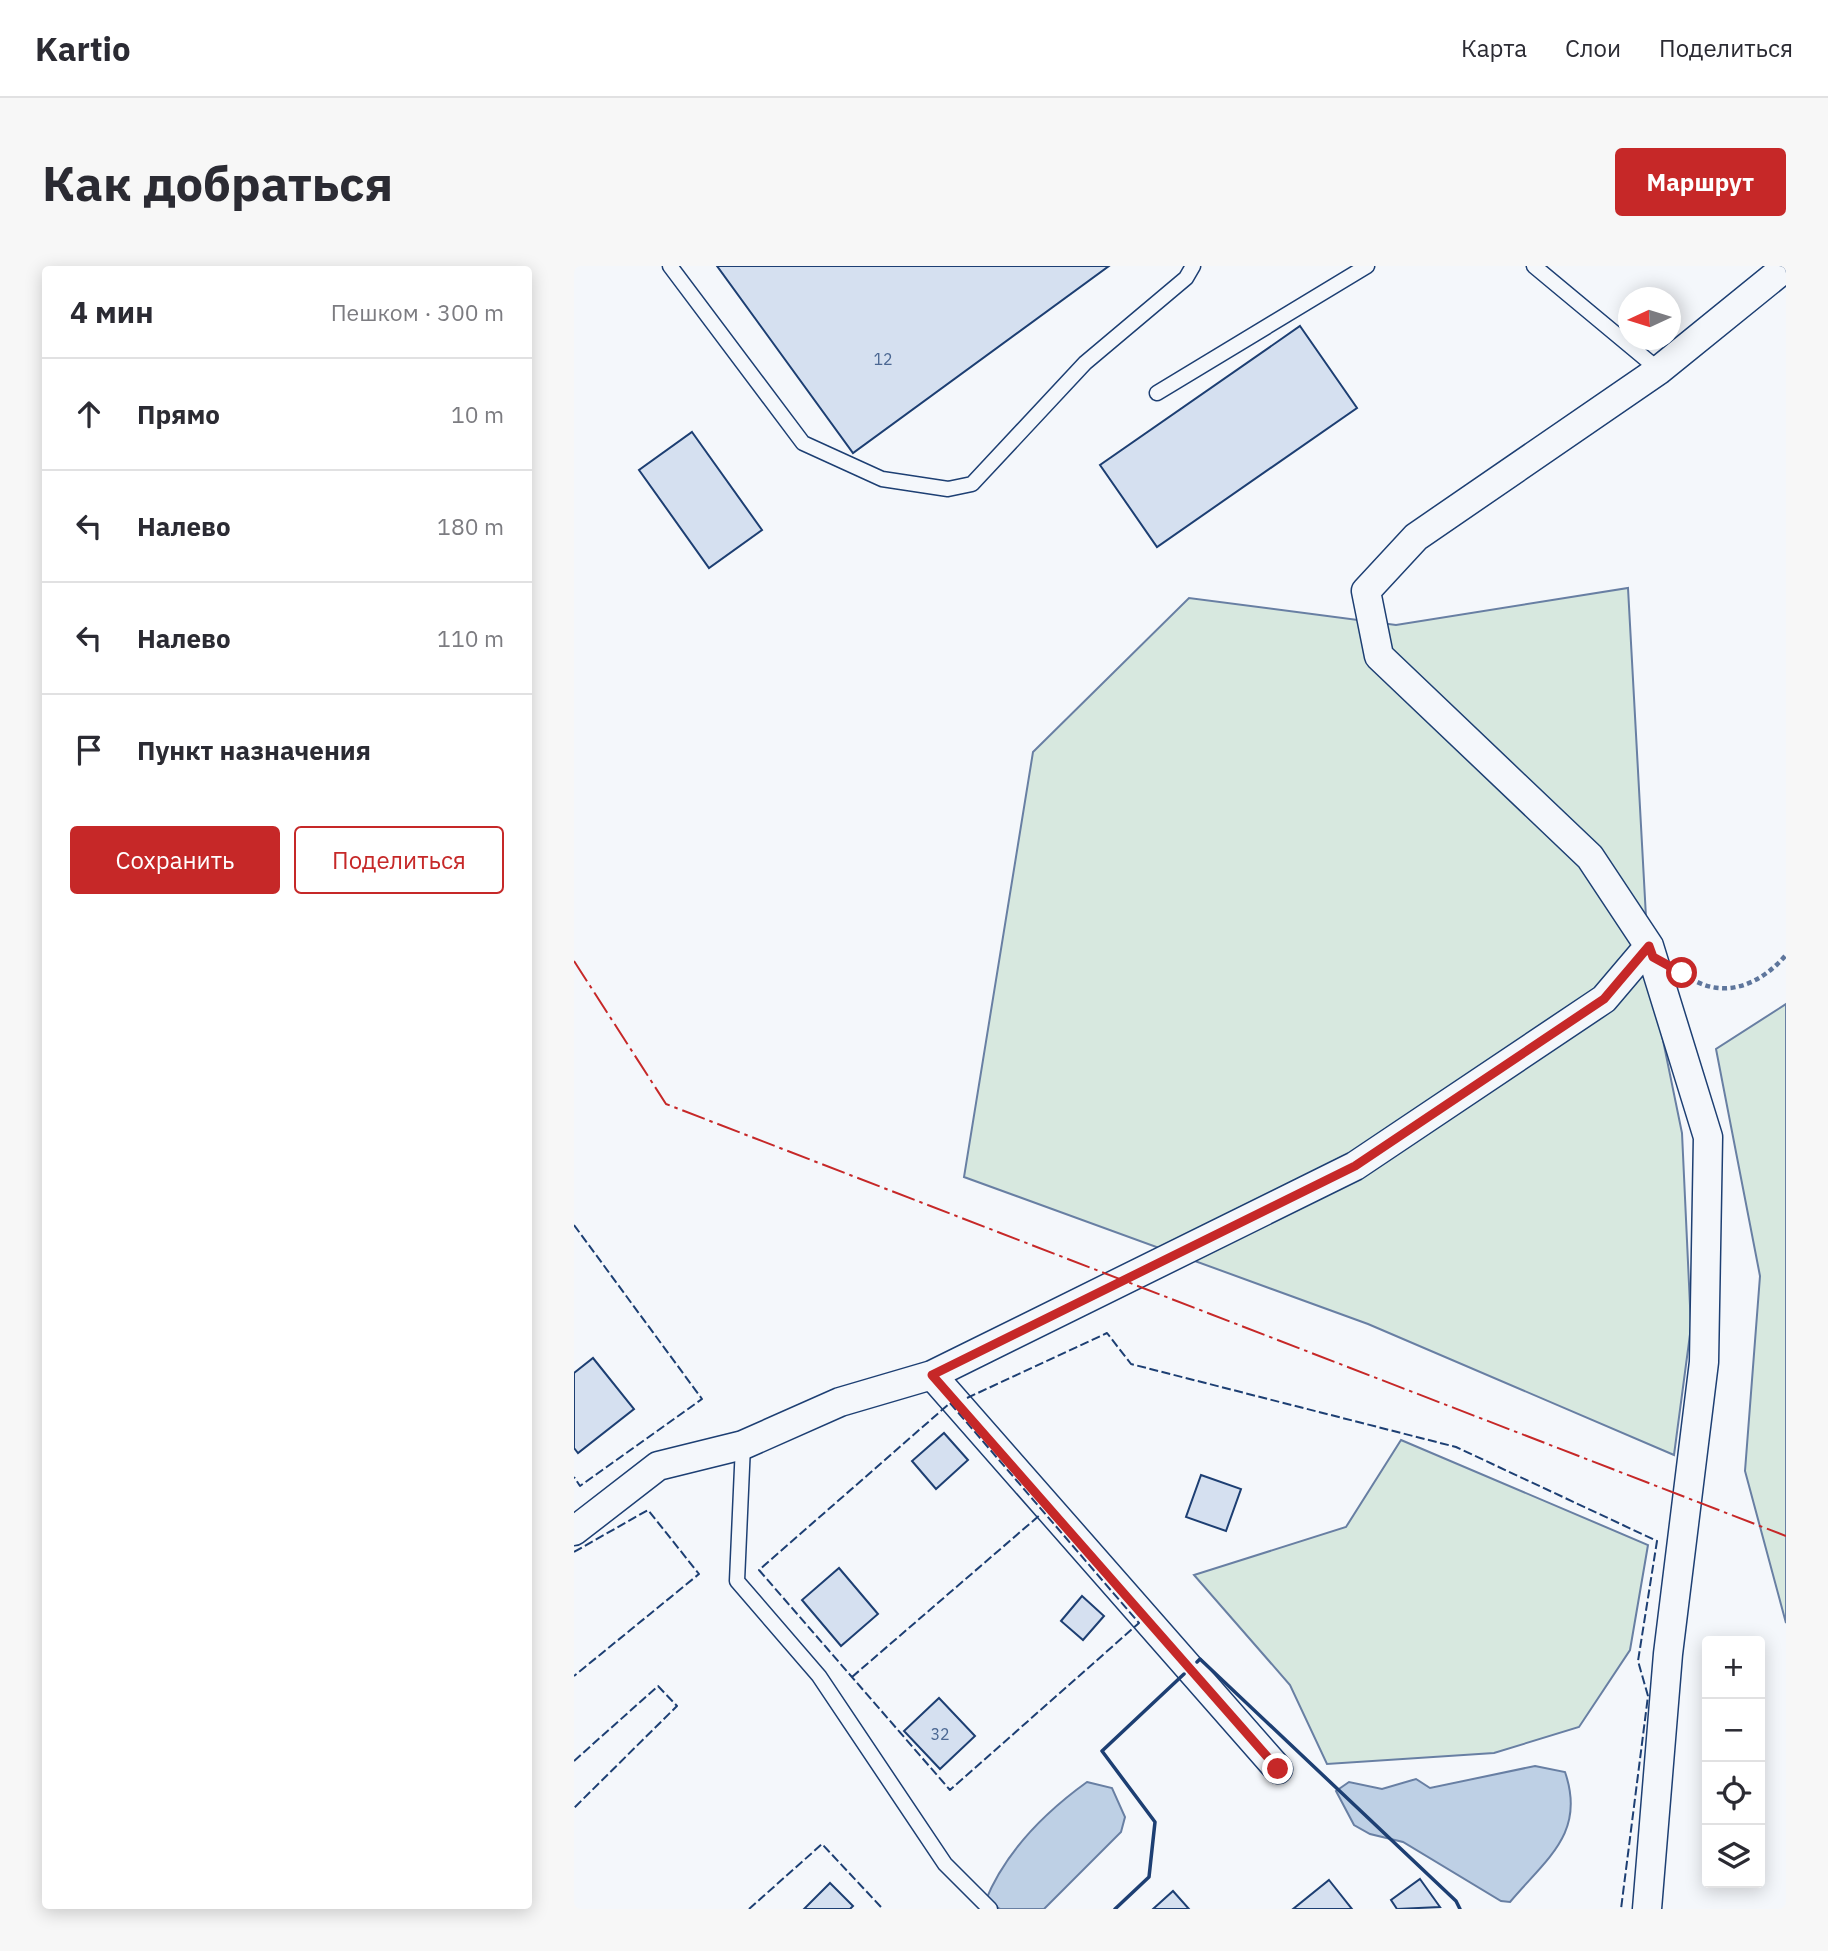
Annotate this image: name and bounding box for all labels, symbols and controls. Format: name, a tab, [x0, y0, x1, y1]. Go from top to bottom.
text: Kartio	[35, 27, 131, 70]
text: Карта	[1461, 32, 1527, 64]
text: Слои	[1565, 32, 1621, 64]
text: Поделиться	[1659, 32, 1793, 64]
button: Маршрут	[1615, 148, 1786, 216]
text: Как добраться	[42, 151, 393, 214]
north arrow	[1618, 287, 1681, 350]
text: 4 мин	[70, 292, 154, 331]
text: Пешком · 300 m	[331, 297, 504, 327]
house number: 12	[873, 349, 893, 369]
icon: ahead	[70, 395, 108, 433]
text: Прямо	[137, 397, 220, 431]
text: 10 m	[451, 399, 504, 429]
icon: left	[70, 507, 108, 545]
text: Налево	[137, 509, 231, 543]
text: 180 m	[437, 511, 504, 541]
icon: left	[70, 619, 108, 657]
text: Налево	[137, 621, 231, 655]
text: 110 m	[437, 623, 504, 653]
icon: arrive	[70, 731, 108, 769]
text: Пункт назначения	[137, 733, 371, 767]
button: Сохранить	[70, 826, 280, 894]
button: Поделиться	[294, 826, 504, 894]
route start	[1666, 957, 1697, 988]
map controls	[1702, 1636, 1765, 1888]
button: +	[1702, 1636, 1765, 1699]
button: −	[1702, 1699, 1765, 1762]
house number: 32	[930, 1724, 950, 1744]
route end	[1262, 1753, 1293, 1784]
button: locate	[1702, 1762, 1765, 1825]
button: layers	[1702, 1825, 1765, 1888]

